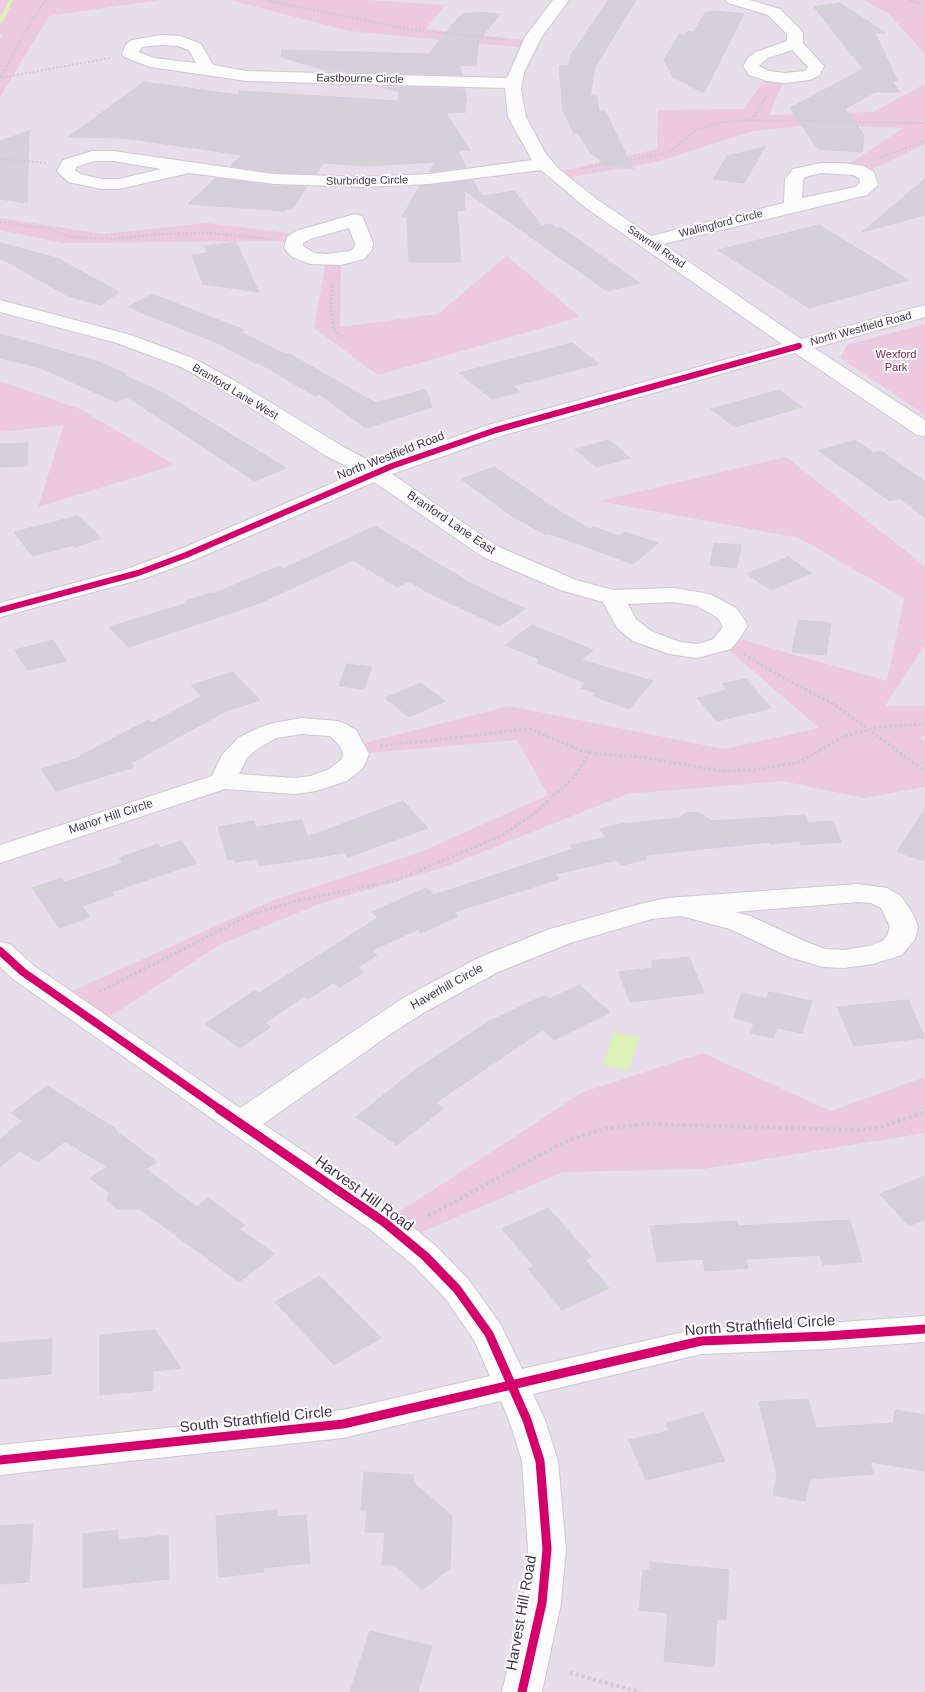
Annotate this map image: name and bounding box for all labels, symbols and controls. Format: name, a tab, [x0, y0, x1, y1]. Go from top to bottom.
street label: Eastbourne Circle	[316, 72, 404, 86]
street label: Sturbridge Circle	[326, 174, 408, 188]
street label: Wallingford Circle	[678, 207, 764, 241]
street label: Sawmill Road	[624, 223, 688, 271]
street label: North Westfield Road	[809, 309, 913, 349]
park label: Wexford Park	[876, 348, 916, 374]
street label: Branford Lane West	[190, 361, 280, 423]
street label: North Westfield Road	[335, 429, 447, 483]
street label: Branford Lane East	[404, 488, 498, 558]
street label: Manor Hill Circle	[67, 797, 155, 837]
street label: Haverhill Circle	[408, 961, 486, 1013]
street label: Harvest Hill Road	[312, 1152, 416, 1236]
street label: North Strathfield Circle	[684, 1312, 836, 1340]
street label: South Strathfield Circle	[179, 1403, 333, 1437]
street label: Harvest Hill Road	[503, 1554, 541, 1672]

